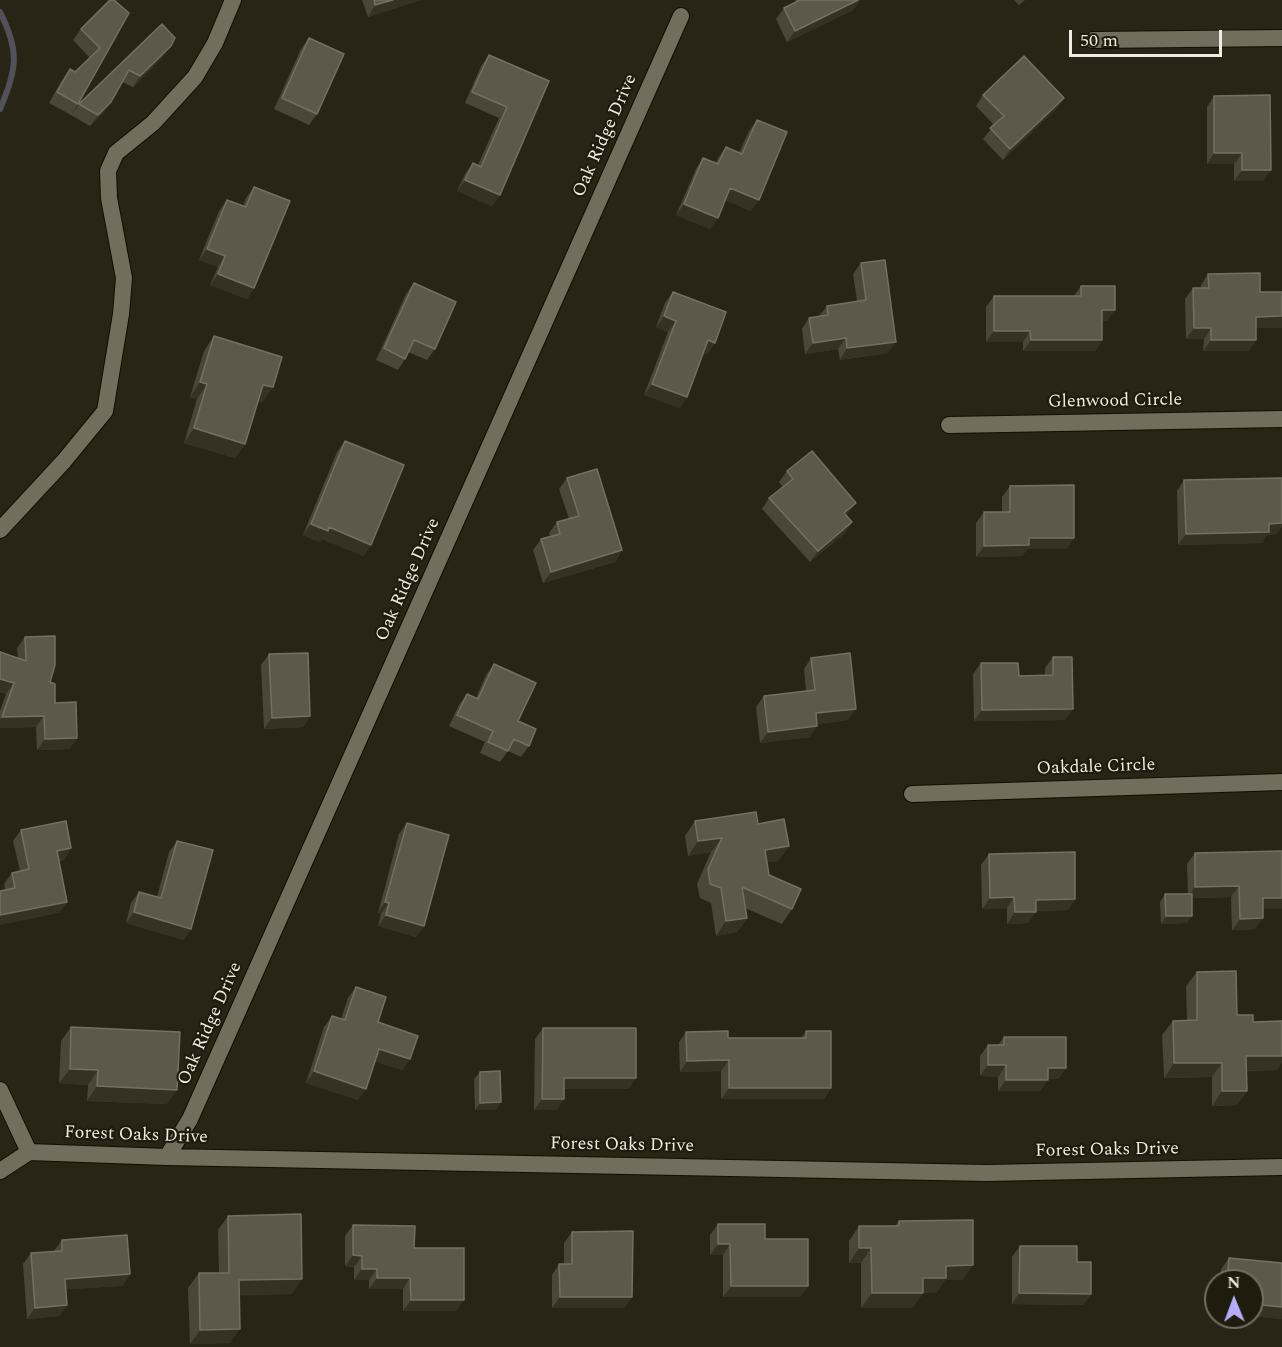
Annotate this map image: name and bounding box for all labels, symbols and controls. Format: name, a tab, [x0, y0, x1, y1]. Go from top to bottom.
scale bar	[1072, 18, 1225, 56]
text: 50 m	[1080, 27, 1118, 54]
street label: Oak Ridge Drive	[569, 71, 643, 201]
street label: Glenwood Circle	[1048, 390, 1182, 414]
street label: Oak Ridge Drive	[372, 515, 446, 645]
street label: Oakdale Circle	[1036, 755, 1156, 781]
street label: Oak Ridge Drive	[174, 959, 248, 1089]
street label: Forest Oaks Drive	[64, 1123, 208, 1149]
street label: Forest Oaks Drive	[550, 1134, 694, 1158]
street label: Forest Oaks Drive	[1035, 1139, 1179, 1163]
north arrow	[1204, 1269, 1264, 1329]
text: N	[1227, 1271, 1240, 1295]

